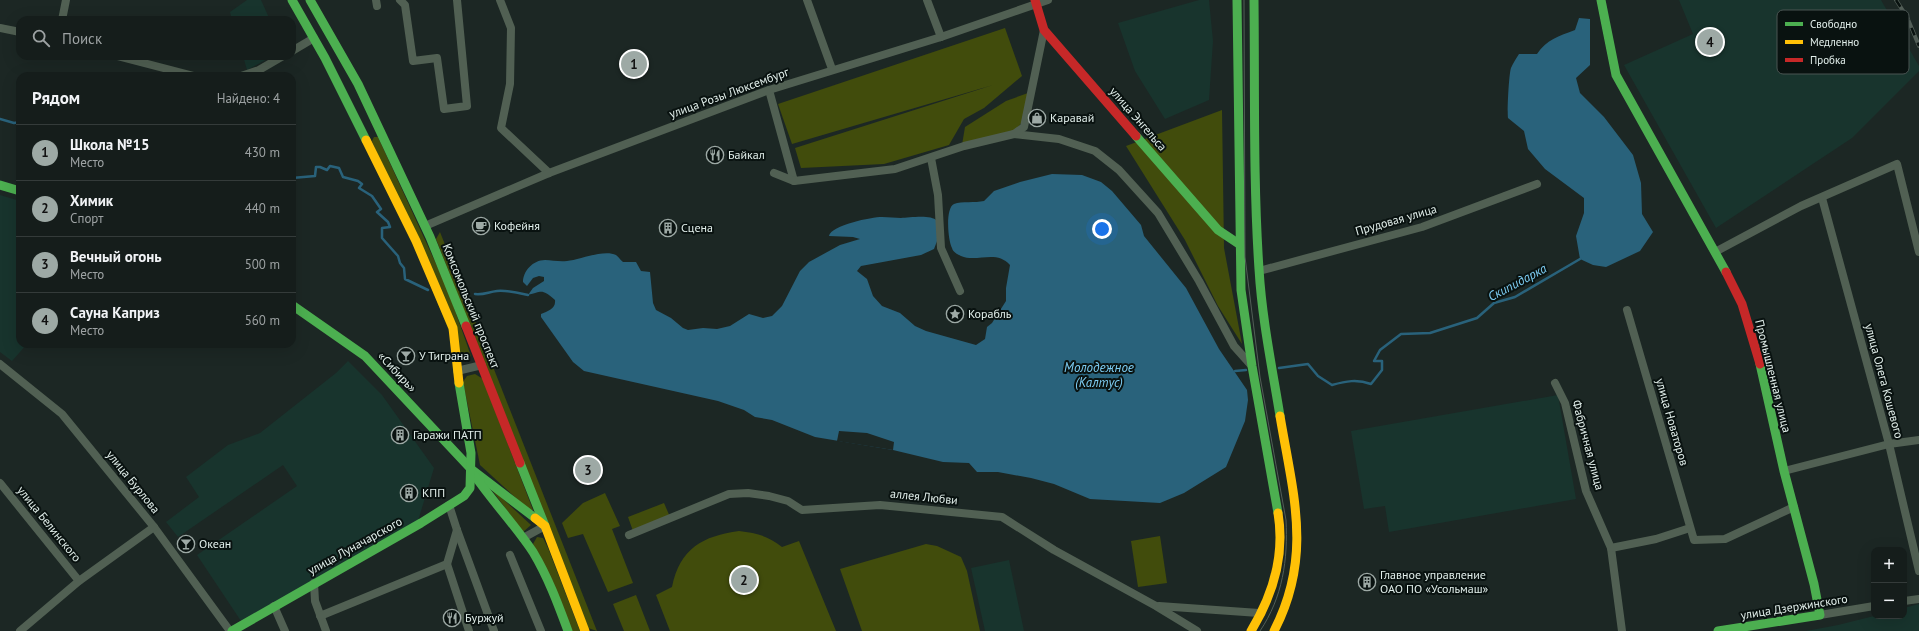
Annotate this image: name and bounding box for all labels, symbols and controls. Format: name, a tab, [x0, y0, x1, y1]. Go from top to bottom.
legend	[1777, 10, 1909, 74]
search box	[16, 16, 296, 60]
text: Свободно	[1810, 17, 1857, 31]
icon: search	[30, 27, 52, 49]
pin: 4	[1697, 27, 1723, 57]
text: Поиск	[62, 29, 102, 48]
text: Медленно	[1810, 35, 1859, 49]
pin: 1	[621, 49, 647, 79]
text: Пробка	[1810, 53, 1846, 67]
street label: улица Розы Люксембург	[667, 64, 791, 121]
street label: улица Энгельса	[1106, 84, 1170, 154]
text: Рядом	[32, 87, 80, 109]
text: Найдено: 4	[217, 90, 280, 107]
shop icon: Каравай	[1027, 108, 1047, 128]
place label: Каравай	[1050, 110, 1094, 125]
text: Школа №15	[70, 135, 150, 154]
text: 1	[41, 144, 49, 161]
text: 430 m	[245, 144, 280, 161]
restaurant icon: Байкал	[705, 145, 725, 165]
place label: Байкал	[728, 147, 765, 162]
text: Место	[70, 154, 104, 171]
text: Химик	[70, 191, 113, 210]
text: 2	[41, 200, 49, 217]
text: 440 m	[245, 200, 280, 217]
street label: Прудовая улица	[1353, 201, 1438, 238]
text: Спорт	[70, 210, 103, 227]
cafe icon: Кофейня	[471, 216, 491, 236]
place label: Кофейня	[494, 218, 540, 233]
building icon: Сцена	[658, 218, 678, 238]
your location	[1092, 219, 1112, 239]
place label: Сцена	[681, 220, 713, 235]
street label: Комсомольский проспект	[440, 241, 503, 371]
text: Вечный огонь	[70, 247, 162, 266]
text: 3	[41, 256, 49, 273]
text: 500 m	[245, 256, 280, 273]
water label: Скипидарка	[1485, 260, 1550, 305]
text: Место	[70, 266, 104, 283]
text: Сауна Каприз	[70, 303, 160, 322]
place icon: Корабль	[945, 304, 965, 324]
place label: Корабль	[968, 306, 1012, 321]
text: 4	[41, 312, 49, 329]
text: 560 m	[245, 312, 280, 329]
street label: Промышленная улица	[1752, 318, 1795, 434]
text: Место	[70, 322, 104, 339]
street label: улица Олега Кошевого	[1862, 322, 1907, 440]
bar icon: У Тиграна	[396, 346, 416, 366]
street label: «Сибирь»	[375, 348, 420, 395]
place label: У Тиграна	[419, 348, 469, 363]
water label: Молодежное (Калтус)	[1064, 359, 1134, 391]
street label: улица Новаторов	[1653, 376, 1692, 467]
street label: Фабричная улица	[1569, 398, 1608, 492]
building icon: Гаражи ПАТП	[390, 425, 410, 445]
place label: Гаражи ПАТП	[413, 427, 482, 442]
street label: улица Бурлова	[103, 447, 163, 516]
pin: 3	[575, 455, 601, 485]
street label: улица Белинского	[14, 483, 85, 565]
building icon: КПП	[399, 483, 419, 503]
place label: КПП	[422, 485, 445, 500]
street label: аллея Любви	[889, 485, 959, 508]
street label: улица Луначарского	[305, 513, 405, 578]
bar icon: Океан	[176, 534, 196, 554]
place label: Океан	[199, 536, 231, 551]
map controls	[1871, 547, 1907, 619]
button: +	[1871, 547, 1907, 583]
pin: 2	[731, 565, 757, 595]
place label: Главное управление ОАО ПО «Усольмаш»	[1380, 567, 1489, 596]
building icon: Главное управление ОАО ПО «Усольмаш»	[1357, 572, 1377, 592]
button: −	[1871, 583, 1907, 619]
street label: улица Дзержинского	[1739, 591, 1849, 622]
restaurant icon: Буржуй	[442, 608, 462, 628]
place label: Буржуй	[465, 610, 504, 625]

